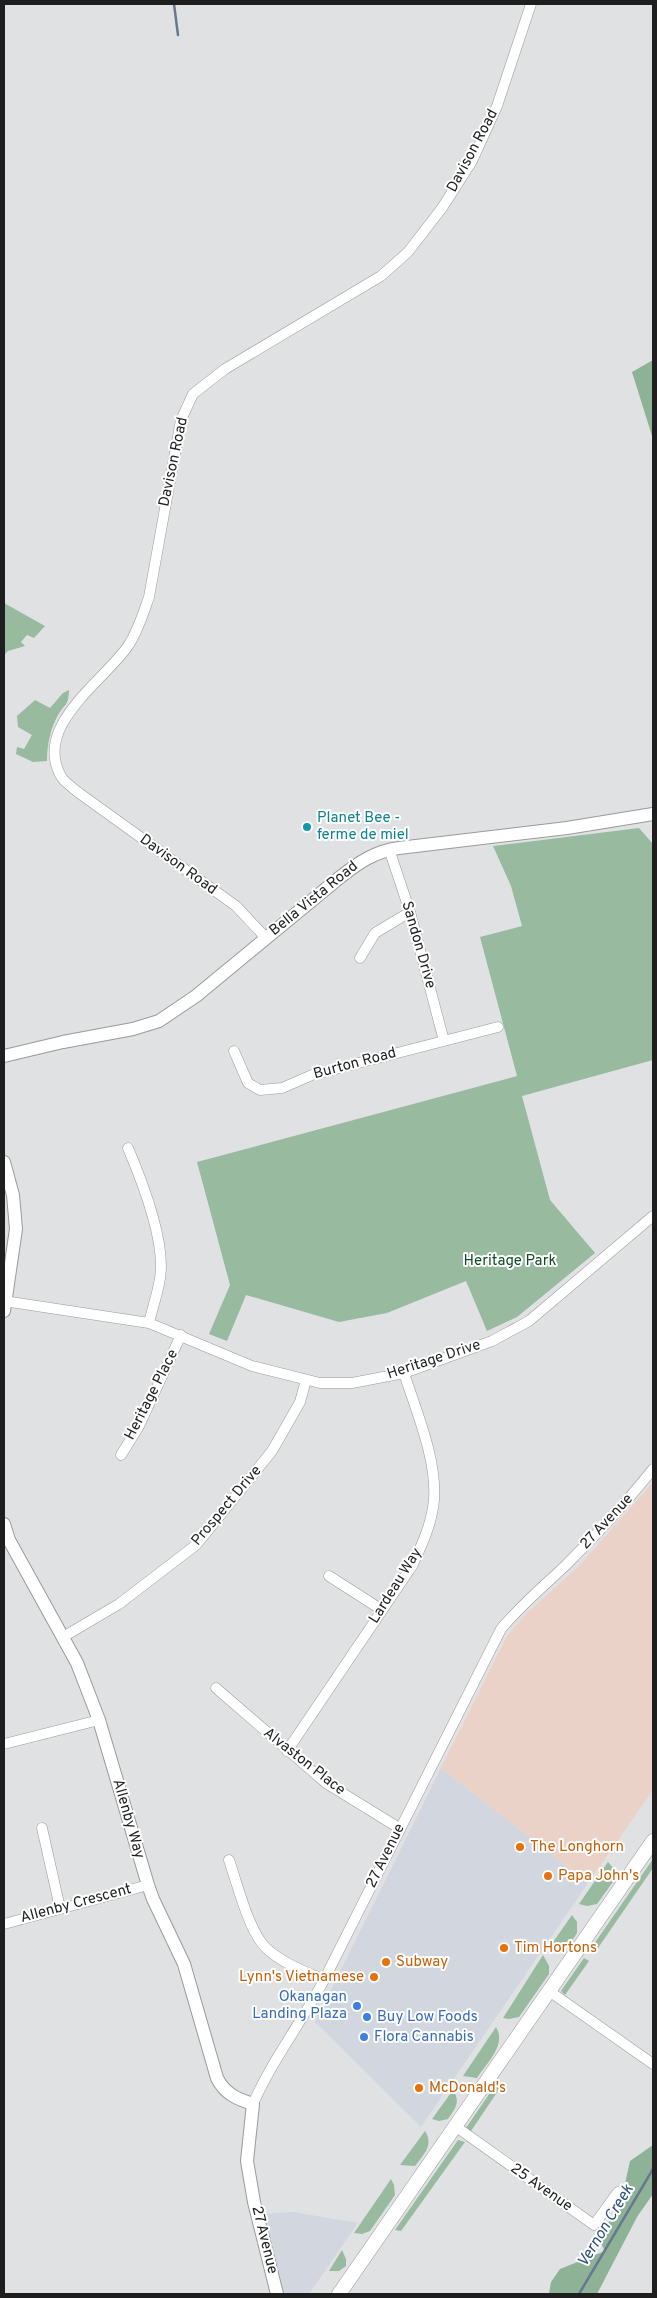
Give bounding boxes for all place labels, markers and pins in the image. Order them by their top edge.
place label: Planet Bee - ferme de miel [317,809,409,845]
marker: Planet Bee - ferme de miel [301,821,313,833]
place label: The Longhorn [530,1838,624,1857]
marker: The Longhorn [514,1841,526,1853]
place label: Papa John's [558,1867,639,1886]
marker: Papa John's [542,1870,554,1882]
place label: Tim Hortons [514,1939,597,1958]
marker: Tim Hortons [498,1942,510,1954]
place label: Subway [396,1953,448,1972]
marker: Subway [380,1956,392,1968]
place label: Lynn's Vietnamese [239,1968,364,1987]
marker: Lynn's Vietnamese [368,1971,380,1983]
place label: Okanagan Landing Plaza [252,1988,347,2024]
marker: Okanagan Landing Plaza [351,2000,363,2012]
place label: Buy Low Foods [377,2008,478,2027]
marker: Buy Low Foods [361,2011,373,2023]
place label: Flora Cannabis [374,2028,474,2047]
marker: Flora Cannabis [358,2031,370,2043]
place label: McDonald's [429,2079,506,2098]
marker: McDonald's [413,2082,425,2094]

